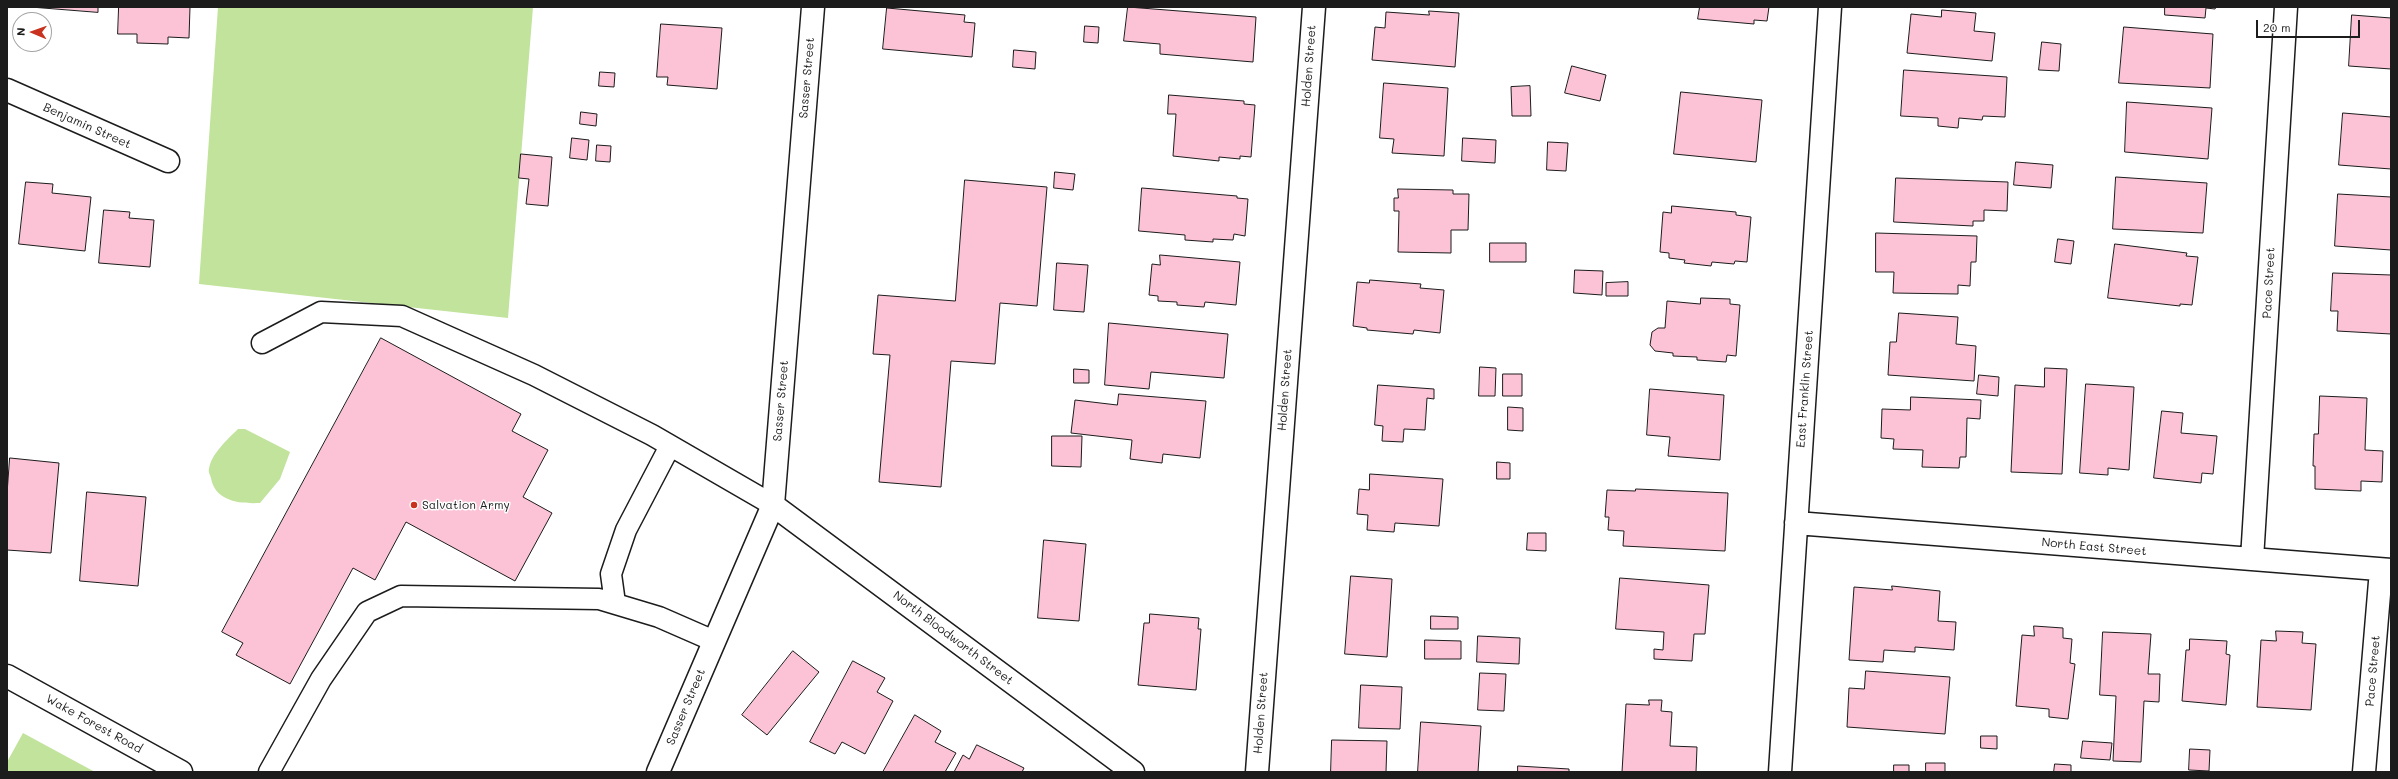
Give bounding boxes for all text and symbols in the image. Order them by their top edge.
north arrow [12,12,52,52]
scale bar [2258,12,2362,38]
text: 20 m [2263,19,2291,35]
street label: Holden Street [1299,24,1319,108]
text: N [13,27,28,36]
street label: Sasser Street [796,37,818,119]
street label: Benjamin Street [41,100,133,152]
street label: Pace Street [2260,247,2278,319]
street label: East Franklin Street [1794,330,1816,448]
street label: Holden Street [1275,348,1295,432]
street label: Sasser Street [770,360,792,442]
place label: Salvation Army [422,498,510,512]
marker: Salvation Army [409,500,419,510]
street label: North East Street [2041,535,2147,559]
street label: North Bloodworth Street [890,588,1016,688]
street label: Pace Street [2363,635,2383,707]
street label: Sasser Street [663,667,709,747]
street label: Holden Street [1251,671,1271,755]
street label: Wake Forest Road [43,692,145,756]

